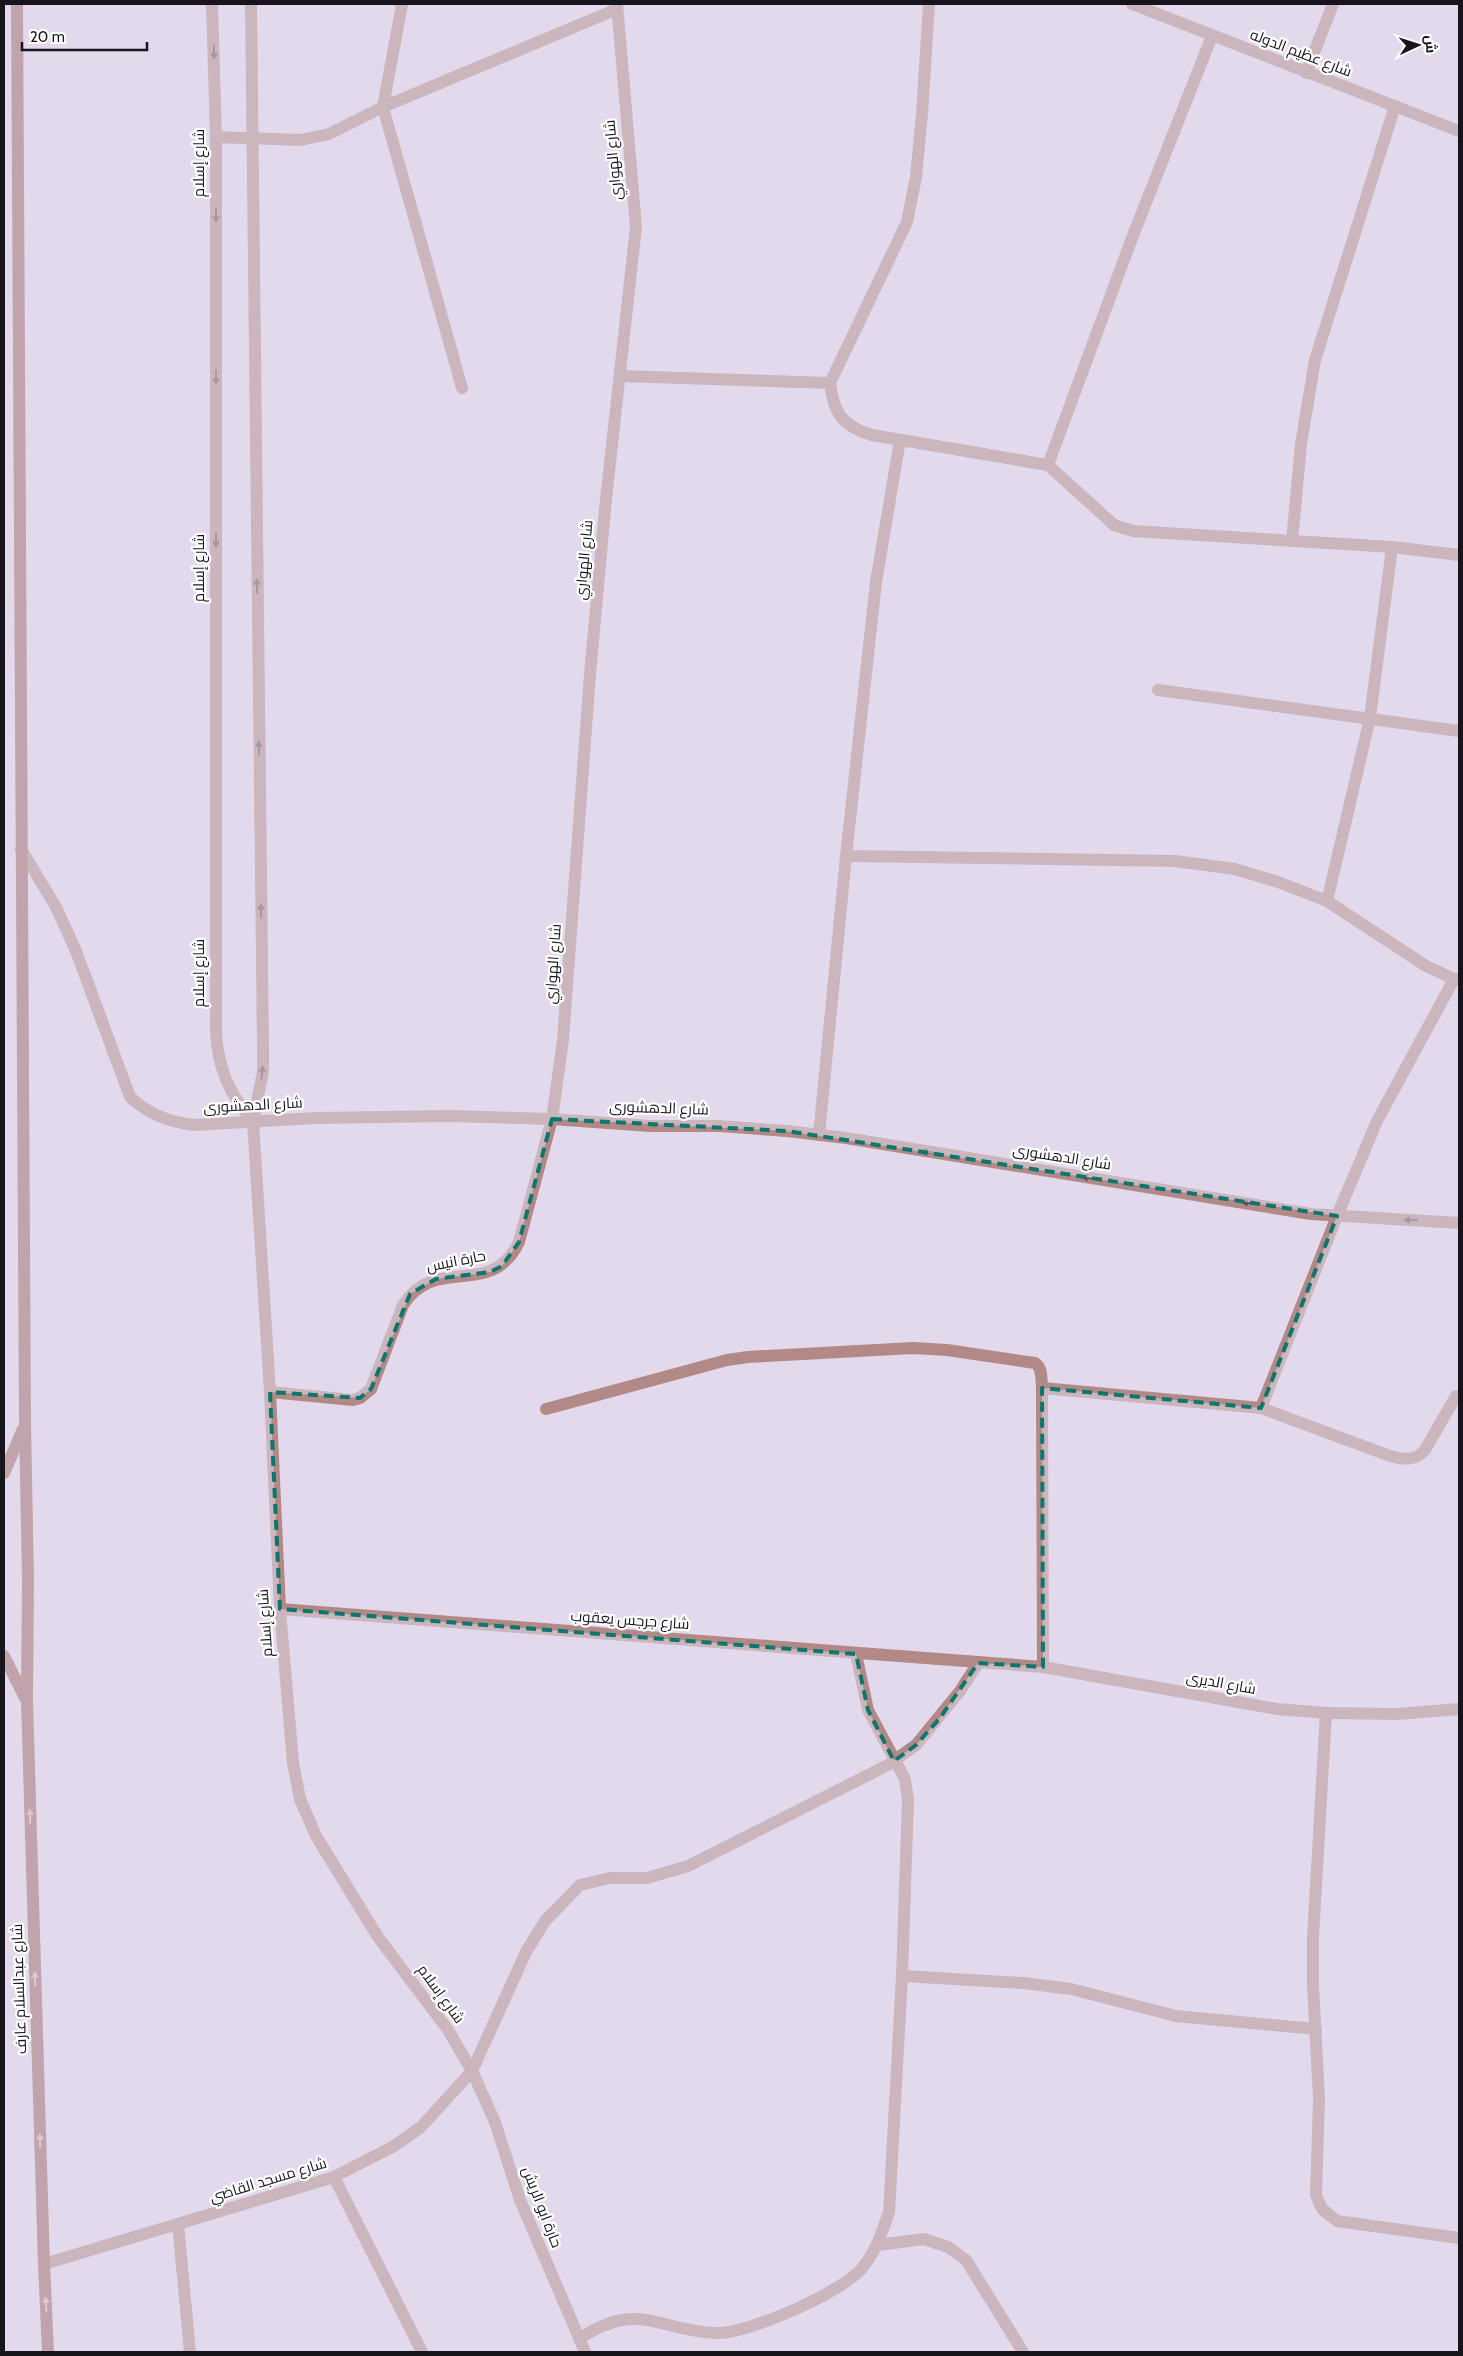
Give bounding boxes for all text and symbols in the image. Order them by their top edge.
scale bar [22,20,148,52]
north arrow [1393,20,1443,70]
street label: شارع عظيم الدوله [1247,25,1354,83]
text: 20 m [30,28,65,46]
text: ش [1421,35,1441,54]
one-way arrow [210,45,218,61]
street label: شارع الهواري [601,119,628,201]
street label: شارع إسلام [190,129,210,197]
one-way arrow [212,207,220,223]
one-way arrow [212,370,220,386]
street label: شارع الهواري [572,519,599,601]
one-way arrow [212,532,220,548]
street label: شارع إسلام [190,534,210,602]
one-way arrow [253,578,261,594]
one-way arrow [255,740,263,756]
one-way arrow [257,903,265,919]
street label: شارع الهواري [541,923,568,1005]
street label: شارع إسلام [190,939,210,1007]
one-way arrow [258,1065,266,1081]
street label: شارع الدهشورى [203,1093,303,1119]
street label: شارع الدهشورى [609,1097,709,1121]
street label: شارع الدهشورى [1011,1140,1113,1176]
one-way arrow [920,1148,936,1156]
one-way arrow [1080,1173,1096,1181]
one-way arrow [1241,1199,1257,1207]
one-way arrow [1402,1216,1418,1224]
street label: حارة انيس [425,1246,487,1277]
street label: شارع إسلام [254,1588,278,1658]
street label: شارع جرجس يعقوب [570,1607,690,1635]
street label: شارع الديرى [1184,1668,1257,1700]
one-way arrow [26,1808,34,1824]
street label: شارع عبدالسلام عارف [8,1923,32,2054]
street label: شارع إسلام [412,1961,468,2028]
one-way arrow [31,1970,39,1986]
one-way arrow [36,2133,44,2149]
street label: شارع مسجد القاضي [207,2154,330,2209]
street label: حارة ابو الريش [517,2164,566,2250]
one-way arrow [41,2295,49,2311]

